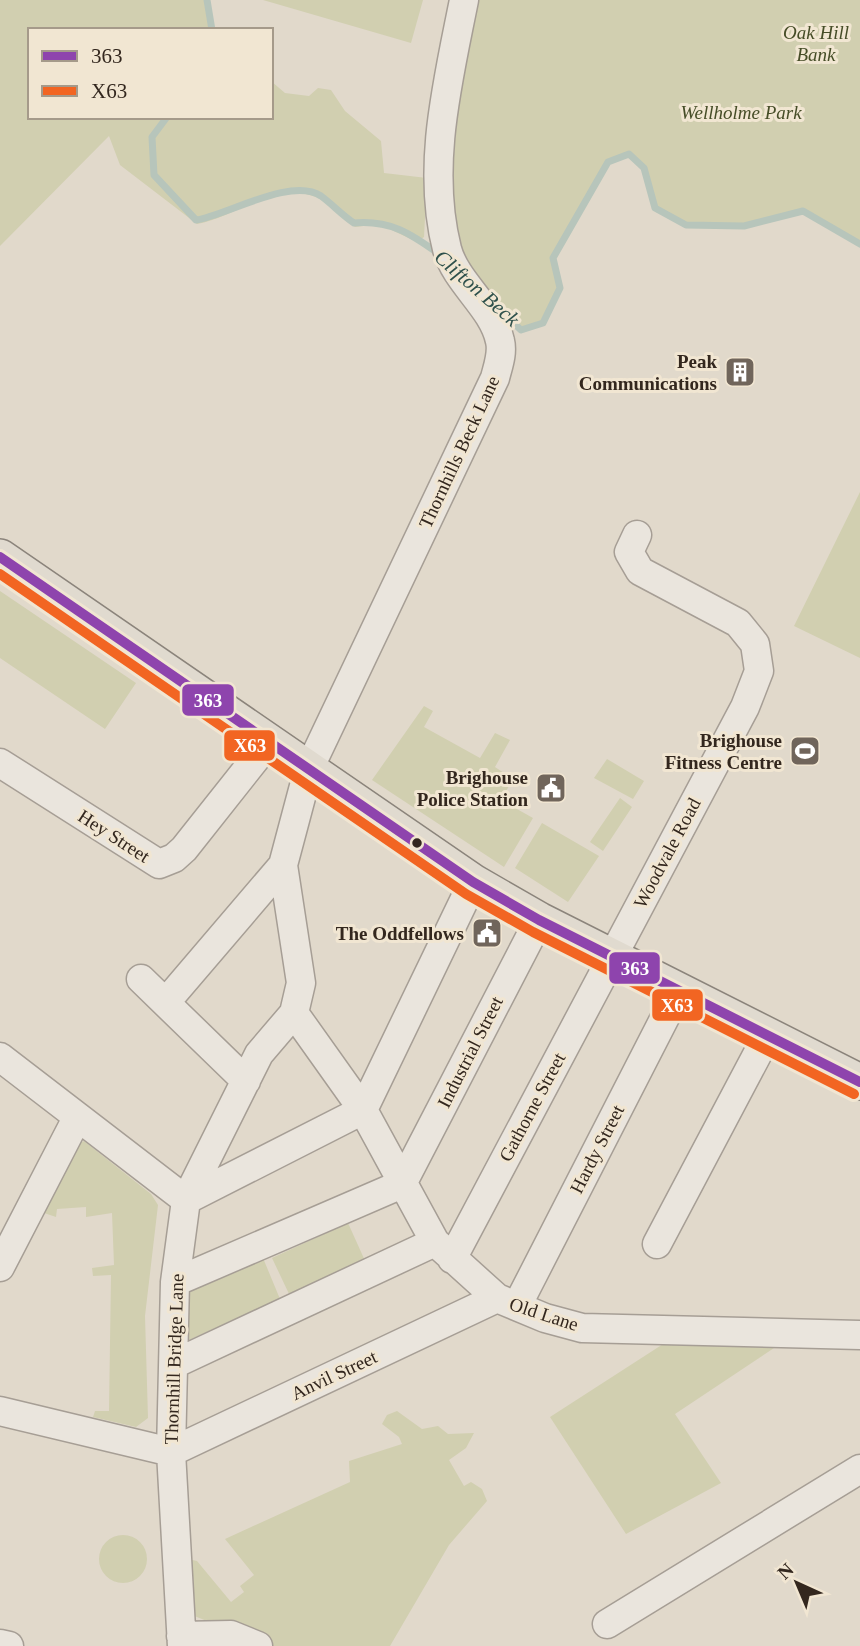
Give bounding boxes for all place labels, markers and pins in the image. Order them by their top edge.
place label: Peak Communications [579,351,717,394]
building icon: Peak Communications [723,355,757,389]
place label: Brighouse Fitness Centre [665,730,782,773]
sports icon: Brighouse Fitness Centre [788,734,822,768]
place label: Brighouse Police Station [417,767,528,810]
public building icon: Brighouse Police Station [534,771,568,805]
unlabelled marker [410,836,424,850]
public building icon: The Oddfellows [470,916,504,950]
place label: The Oddfellows [336,923,464,944]

